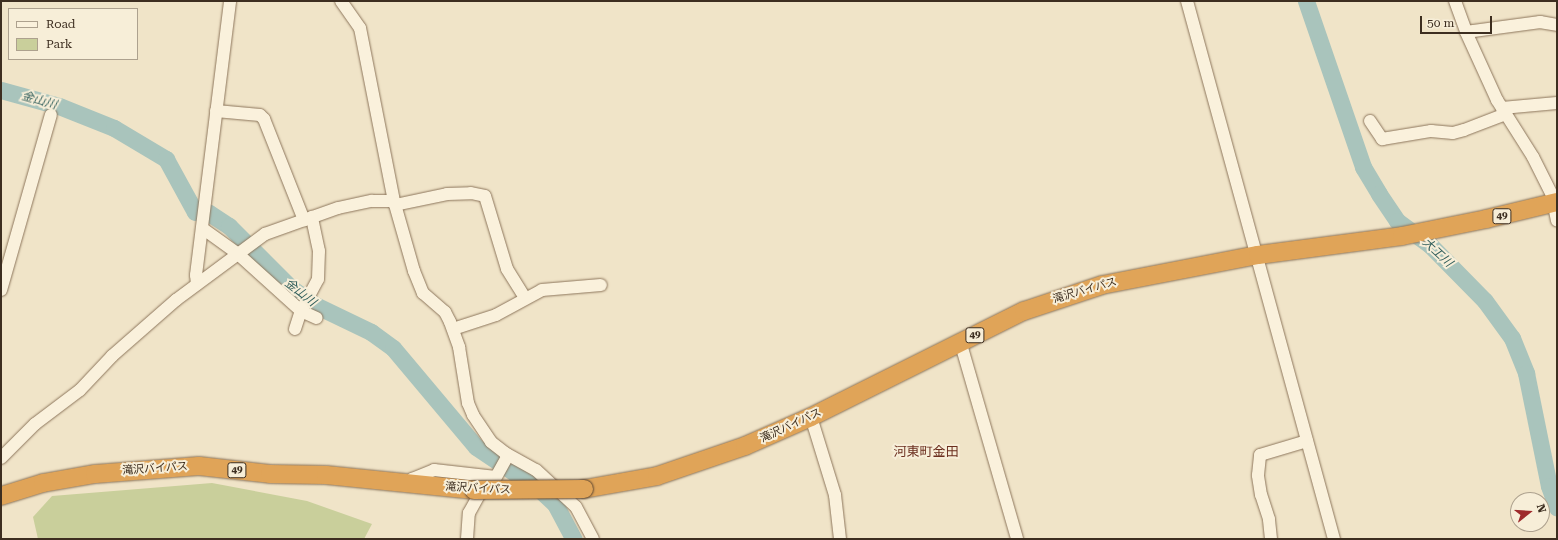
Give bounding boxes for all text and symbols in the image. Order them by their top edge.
legend [8,8,138,60]
scale bar [1422,8,1494,34]
text: 50 m [1427,16,1454,30]
text: Road [46,17,75,31]
text: Park [46,37,72,51]
water label: 金山川 [20,89,58,113]
road number: 49 [1492,208,1512,224]
water label: 大工川 [1419,235,1455,271]
water label: 金山川 [281,276,319,310]
street label: 滝沢バイパス [1051,276,1119,306]
road number: 49 [965,327,985,343]
street label: 滝沢バイパス [758,406,824,446]
district label: 河東町金田 [894,444,958,460]
street label: 滝沢バイパス [122,460,188,478]
road number: 49 [227,462,247,478]
street label: 滝沢バイパス [445,481,511,497]
north arrow [1510,492,1550,532]
text: N [1534,503,1548,515]

